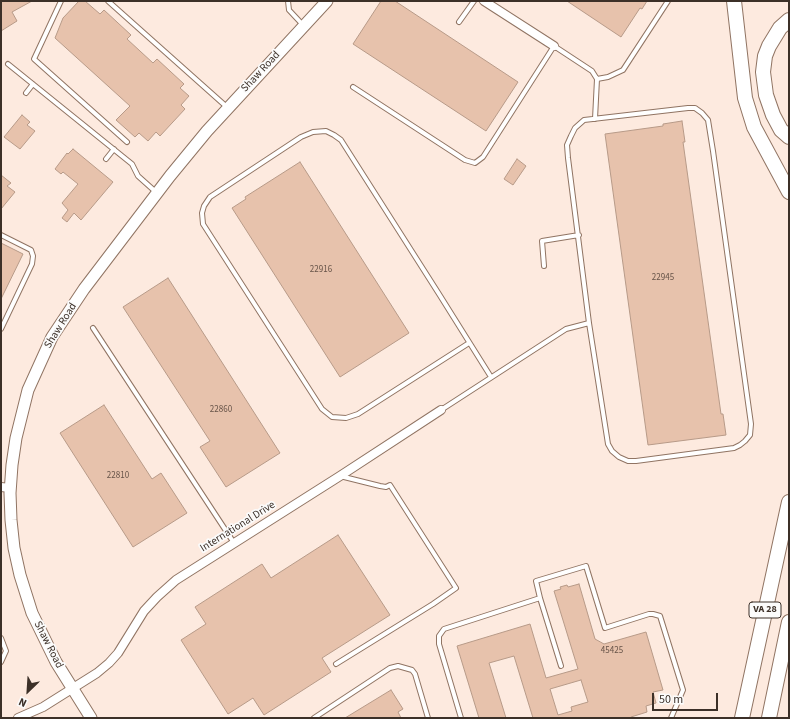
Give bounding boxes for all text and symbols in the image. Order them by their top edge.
street label: Shaw Road [239,49,283,95]
house number: 22916 [310,265,332,275]
house number: 22945 [652,273,674,283]
street label: Shaw Road [42,301,80,351]
house number: 22860 [210,405,232,415]
house number: 22810 [107,471,129,481]
street label: International Drive [198,499,278,555]
road number: VA 28 [749,602,781,618]
street label: Shaw Road [31,619,65,671]
house number: 45425 [601,646,623,656]
north arrow [8,671,48,711]
scale bar [654,685,720,711]
text: 50 m [659,691,683,708]
text: N [16,694,29,711]

